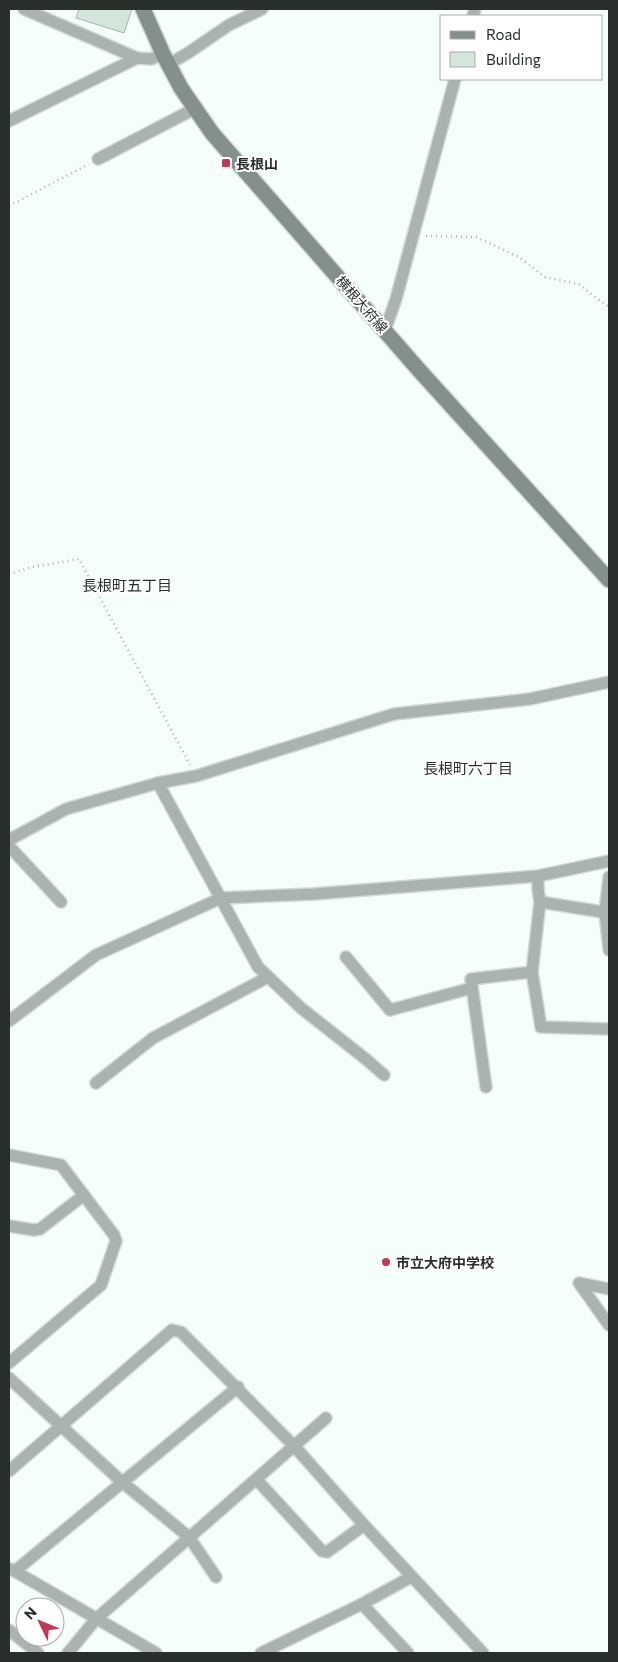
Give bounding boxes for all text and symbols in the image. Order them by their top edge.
legend [440,15,603,80]
text: Road [486,25,521,43]
text: Building [486,50,541,68]
place label: 長根山 [236,155,278,172]
marker: 長根山 [220,157,232,169]
street label: 横根大府線 [333,272,391,336]
district label: 長根町五丁目 [82,576,172,594]
district label: 長根町六丁目 [423,759,513,777]
place label: 市立大府中学校 [396,1254,494,1271]
marker: 市立大府中学校 [380,1256,392,1268]
north arrow [15,1597,65,1647]
text: N [20,1603,40,1622]

